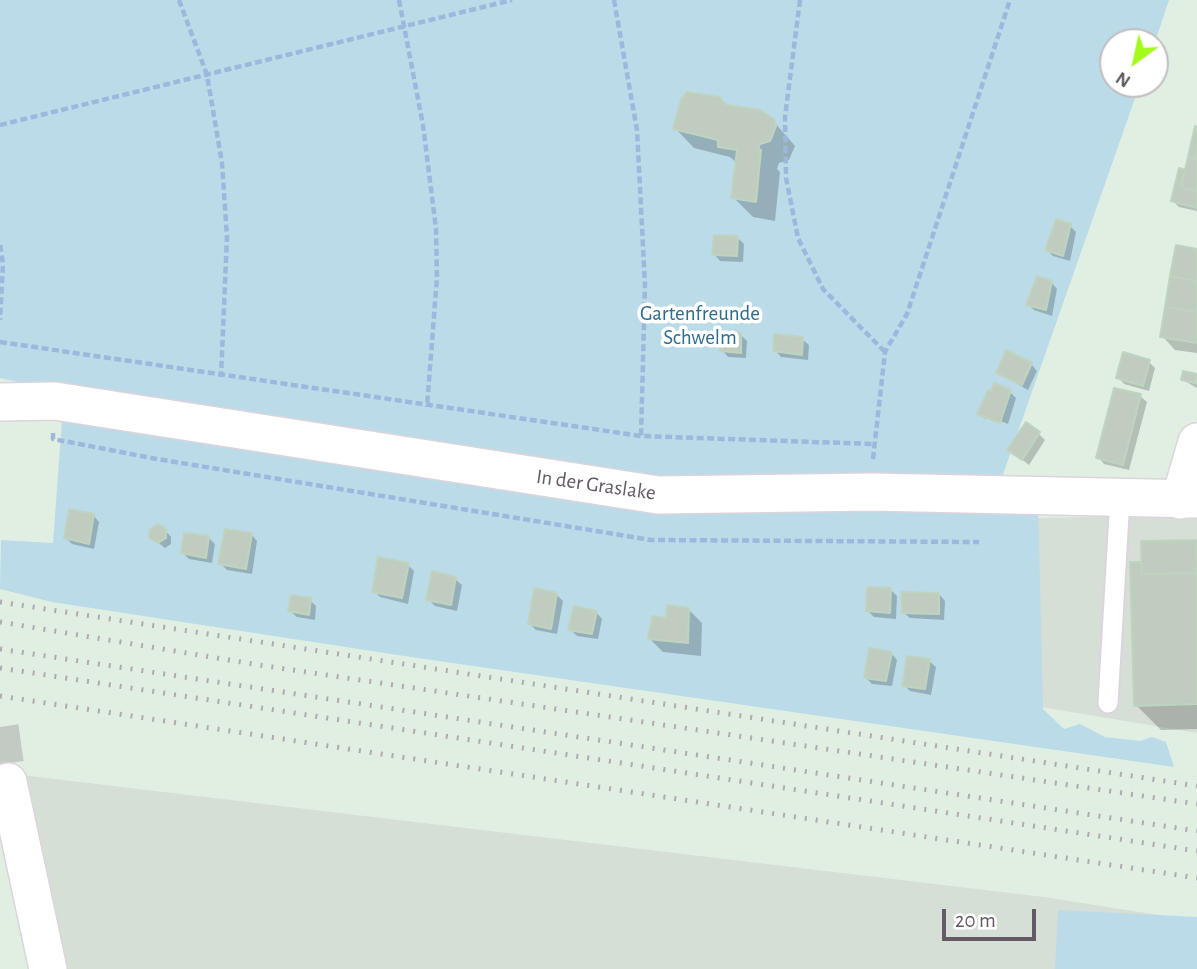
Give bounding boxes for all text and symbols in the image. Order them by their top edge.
north arrow [1099,28,1169,98]
text: N [1113,68,1134,91]
park label: Gartenfreunde Schwelm [640,301,760,351]
street label: In der Graslake [535,464,657,506]
scale bar [945,895,1040,939]
text: 20 m [955,910,996,931]

